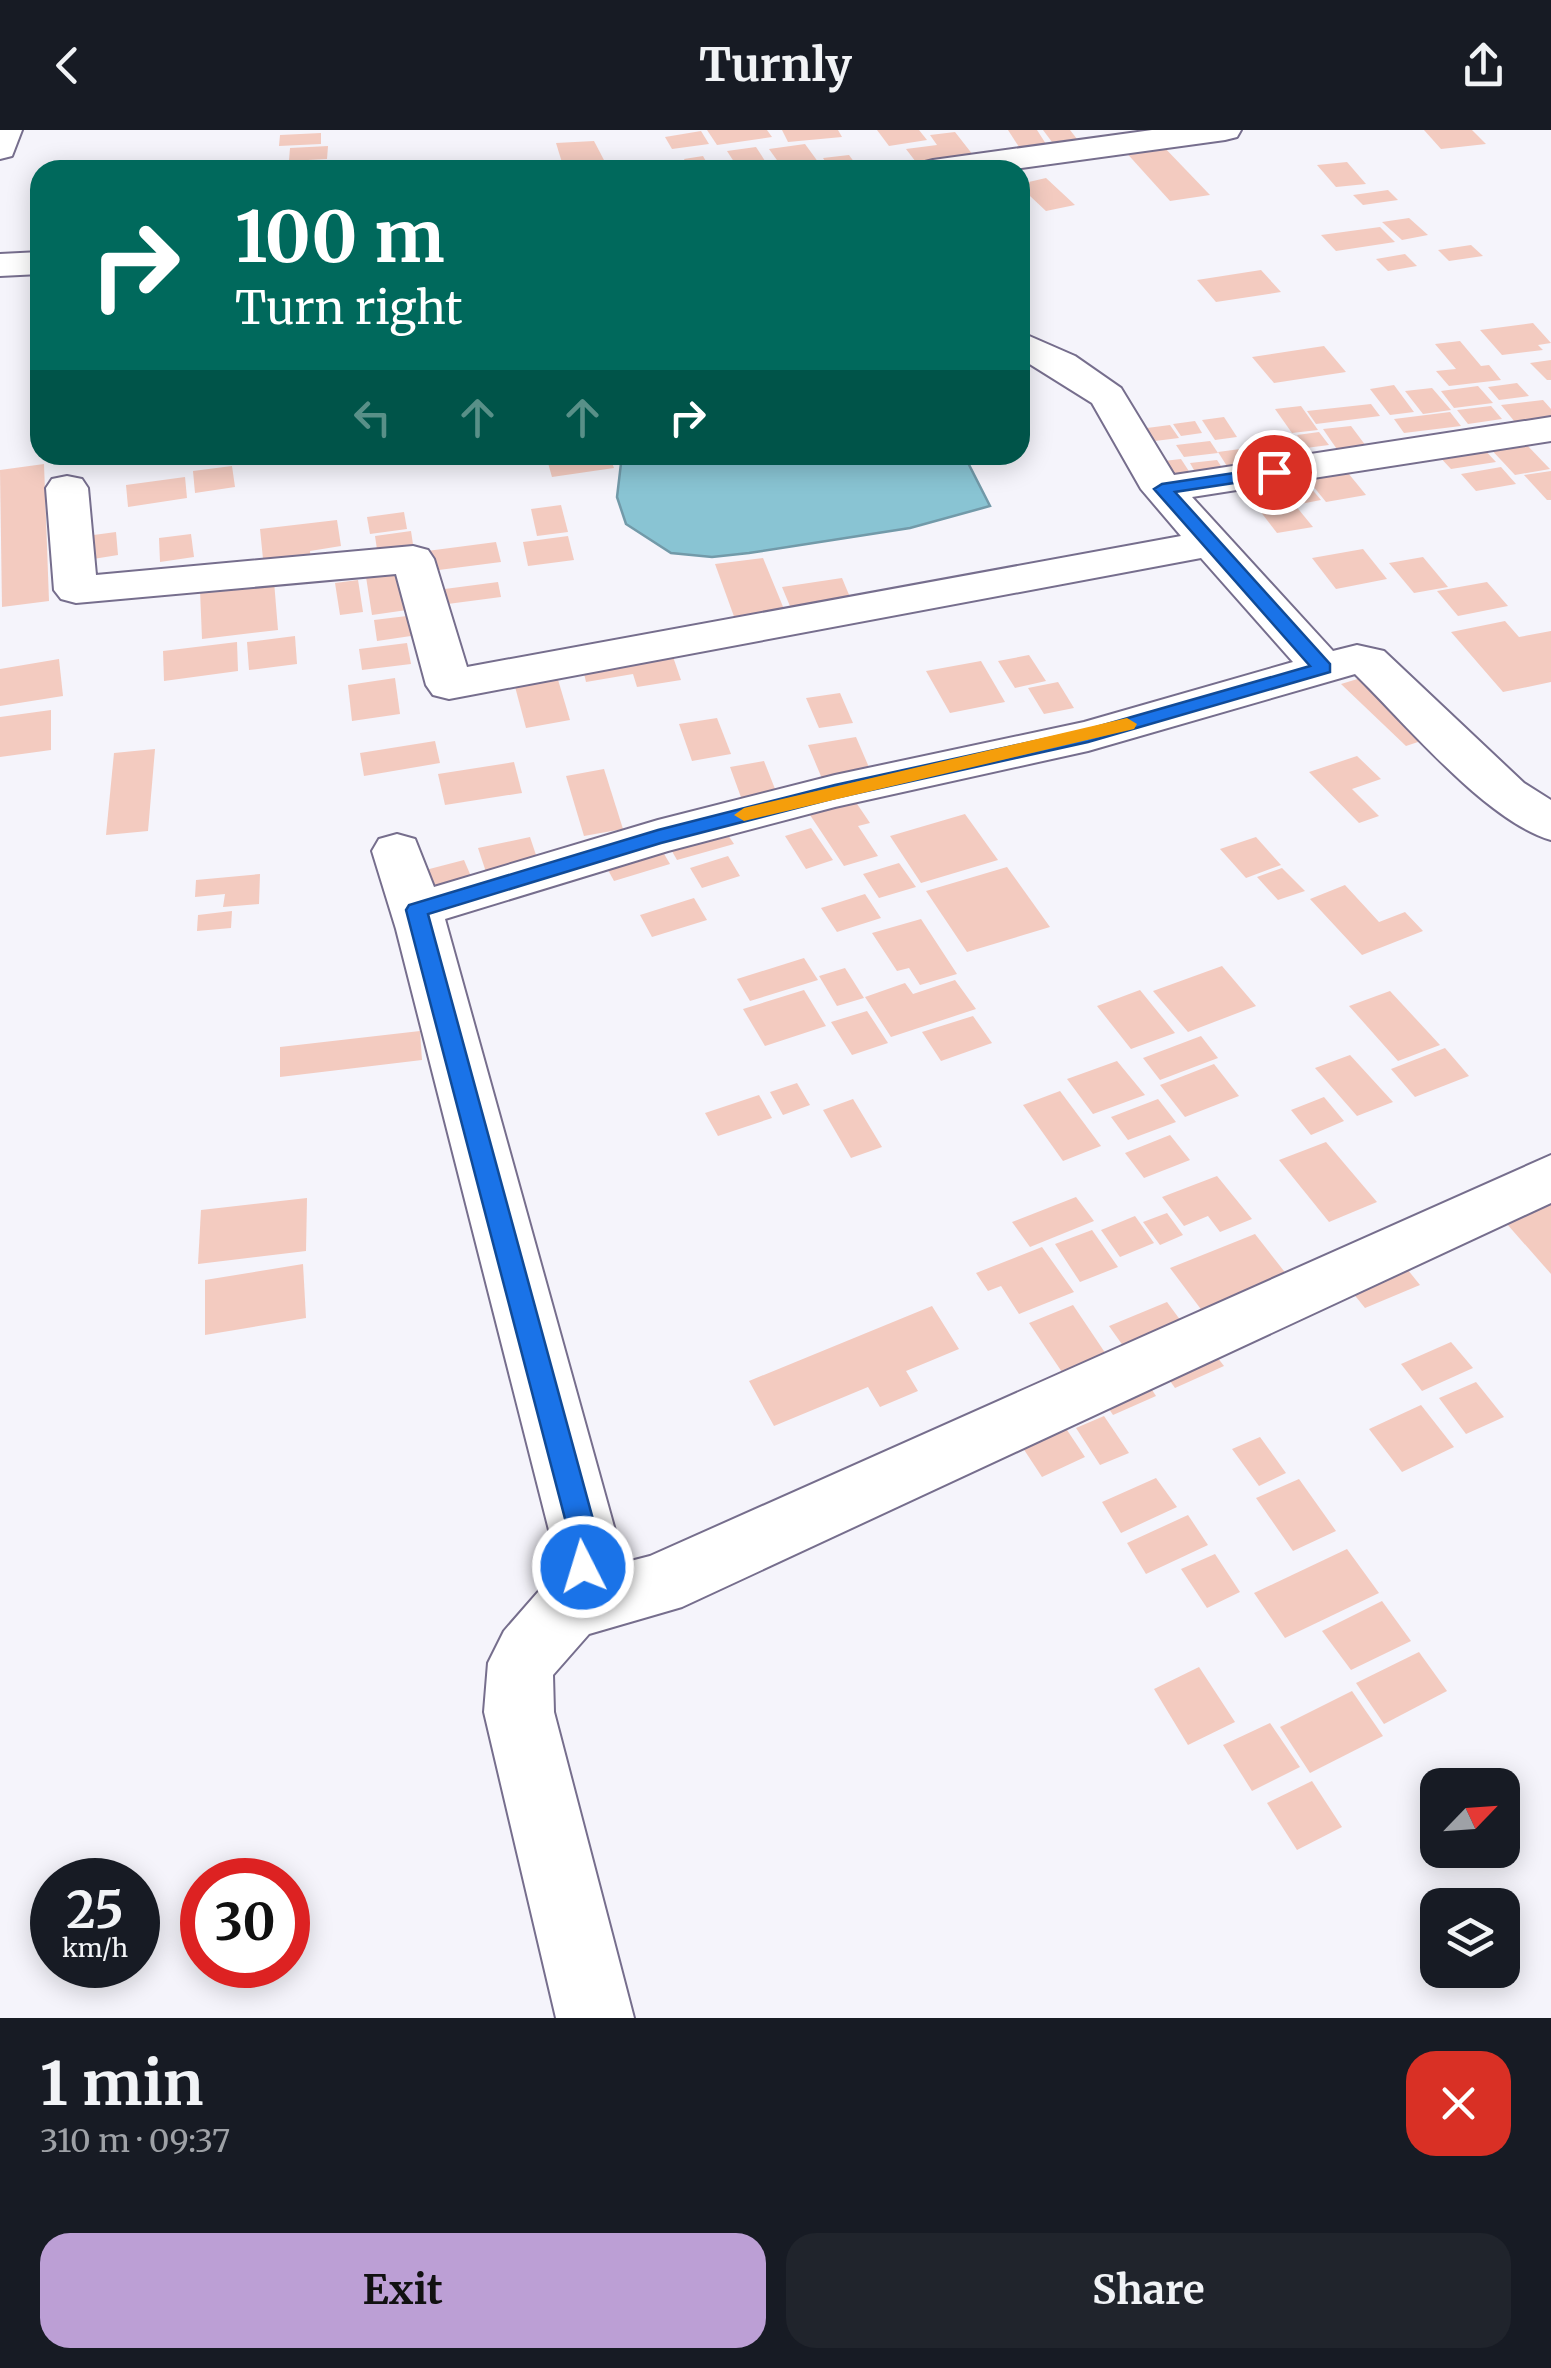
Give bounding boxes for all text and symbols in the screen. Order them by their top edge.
text: Turnly [699,37,852,93]
icon: back [40,38,95,93]
icon: share [1456,38,1511,93]
text: 100 m [235,193,445,281]
icon: right [70,200,200,330]
text: Turn right [235,280,463,336]
icon: left [345,390,400,445]
icon: ahead [450,390,505,445]
icon: ahead [555,390,610,445]
icon: right [660,390,715,445]
pin [1232,430,1317,515]
icon: arrive [1247,445,1302,500]
position arrow [531,1515,635,1619]
north arrow [1420,1768,1520,1868]
map controls [1420,1768,1520,1988]
speed limit sign: 30 [180,1858,310,1988]
text: 25 [66,1879,124,1942]
button: layers [1420,1888,1520,1988]
text: km/h [62,1932,128,1964]
text: 1 min [40,2046,203,2121]
button: close [1406,2051,1511,2156]
text: 310 m · 09:37 [40,2121,230,2161]
button: Exit [40,2233,766,2348]
button: Share [786,2233,1511,2348]

